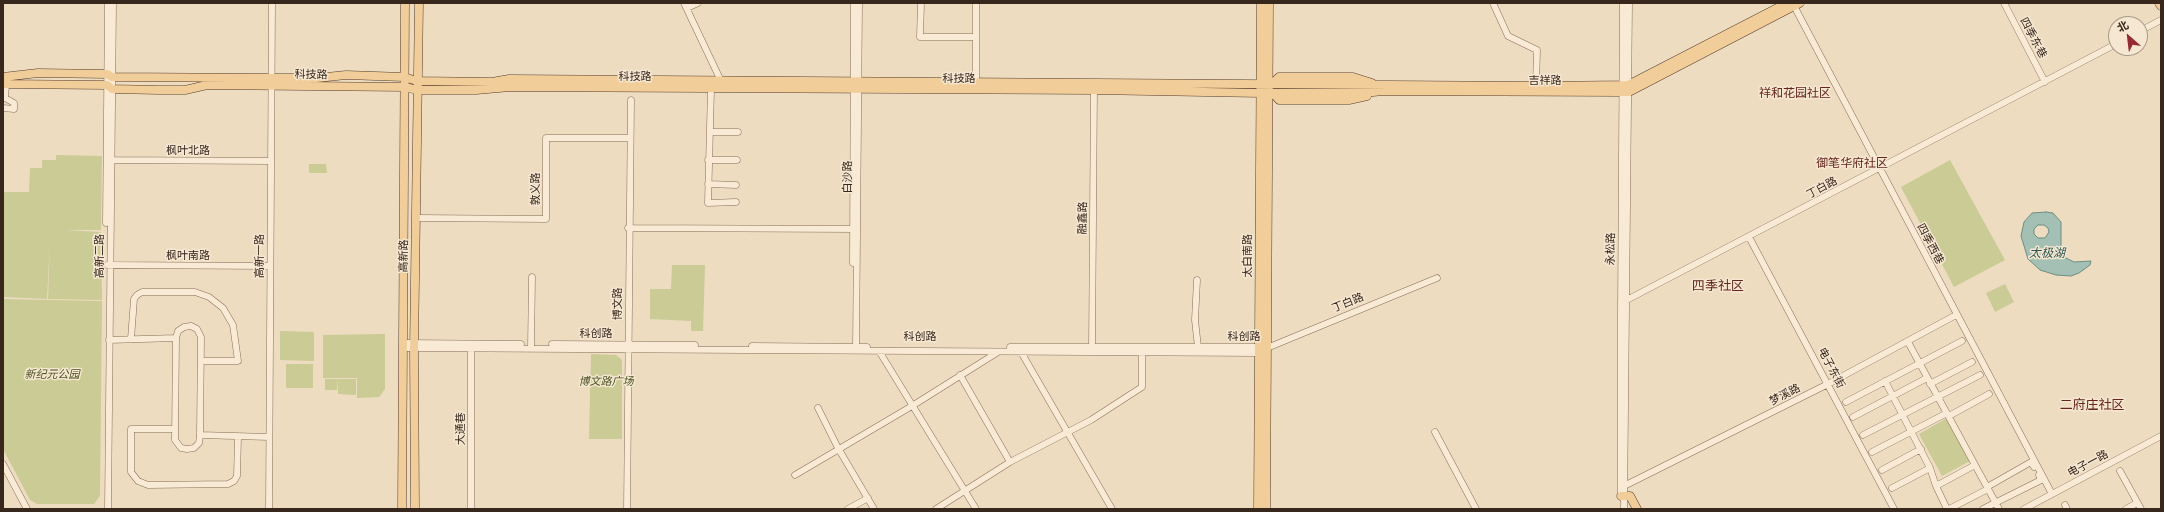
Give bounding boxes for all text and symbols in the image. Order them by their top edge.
street label: 四季东巷 [2017,15,2049,61]
north arrow [2108,16,2148,56]
text: 北 [2115,18,2131,35]
street label: 科技路 [294,68,328,82]
street label: 科技路 [619,70,651,84]
street label: 科技路 [943,72,975,86]
street label: 吉祥路 [1529,74,1561,88]
district label: 祥和花园社区 [1759,87,1831,101]
street label: 枫叶北路 [166,144,210,158]
district label: 御笔华府社区 [1816,157,1888,171]
street label: 白沙路 [841,161,855,193]
street label: 敦义路 [529,173,543,205]
street label: 丁白路 [1804,174,1840,202]
street label: 融鑫路 [1076,201,1090,235]
street label: 四季西巷 [1914,221,1946,267]
street label: 永松路 [1604,232,1618,266]
street label: 高新二路 [93,234,107,278]
street label: 高新一路 [253,234,267,278]
street label: 太白南路 [1241,234,1255,278]
street label: 高新路 [397,239,411,273]
water label: 太极湖 [2029,247,2065,261]
street label: 枫叶南路 [166,249,210,263]
district label: 四季社区 [1692,278,1744,294]
street label: 博文路 [611,288,625,320]
street label: 丁白路 [1330,291,1366,315]
street label: 科创路 [580,327,612,341]
street label: 科创路 [904,330,936,344]
street label: 科创路 [1228,330,1260,344]
street label: 电子东街 [1815,345,1847,391]
park label: 新纪元公园 [25,368,79,382]
park label: 博文路广场 [579,375,633,389]
street label: 梦溪路 [1767,382,1803,408]
district label: 二府庄社区 [2060,397,2124,413]
street label: 大通巷 [454,413,468,445]
street label: 电子一路 [2065,448,2111,480]

